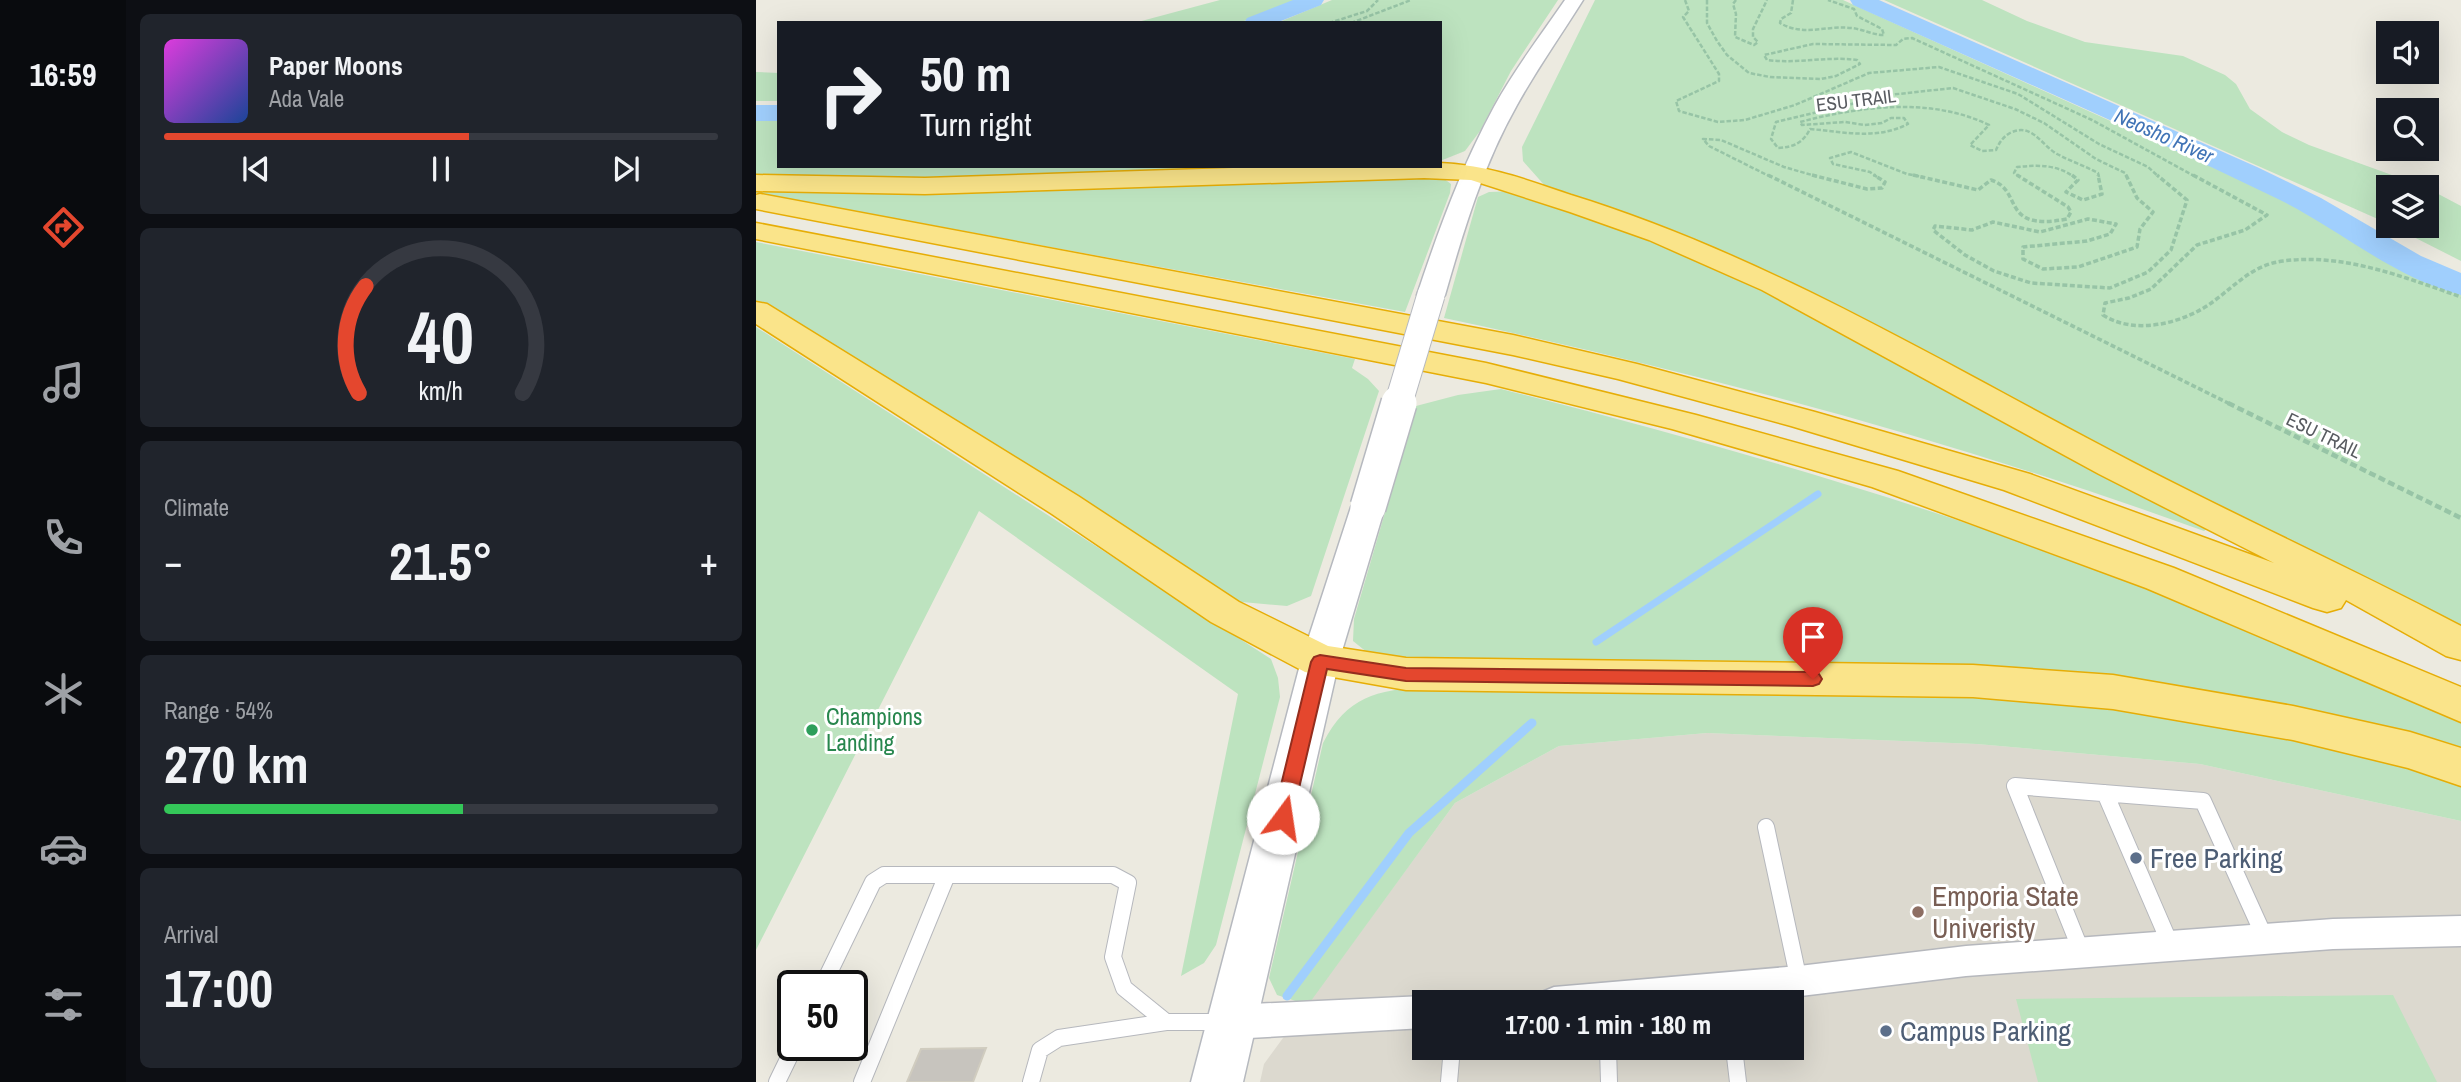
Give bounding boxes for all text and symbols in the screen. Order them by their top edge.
map controls [2376,21,2439,238]
button: sound [2376,21,2439,84]
text: 50 m [920,40,1012,106]
text: Paper Moons [269,48,403,83]
icon: right [805,49,896,140]
text: 16:59 [29,53,97,96]
street label: ESU TRAIL [1815,82,1898,118]
text: Ada Vale [269,83,344,114]
button: search [2376,98,2439,161]
water label: Neosho River [2110,101,2219,171]
text: Turn right [920,103,1032,146]
icon: previous [237,150,275,188]
icon: pause [422,150,460,188]
icon: next [607,150,645,188]
button: layers [2376,175,2439,238]
icon: directions [39,203,88,252]
text: 40 [408,289,474,387]
icon: music [39,358,88,407]
text: km/h [419,374,463,408]
street label: ESU TRAIL [2282,406,2366,464]
text: Climate [164,492,229,523]
icon: phone [39,513,88,562]
text: 21.5° [389,526,493,596]
text: − [164,536,182,587]
text: + [700,536,718,587]
pin [1783,607,1843,679]
icon: arrive [1794,618,1832,656]
icon: climate [39,669,88,718]
text: Range · 54% [164,695,273,726]
place label: Champions Landing [826,701,922,758]
marker: Champions Landing [804,722,820,738]
text: 270 km [164,729,309,799]
position arrow [1246,781,1320,855]
icon: car [39,824,88,873]
place label: Free Parking [2150,839,2283,877]
marker: Free Parking [2128,850,2144,866]
place label: Emporia State Univeristy [1932,877,2079,947]
marker: Emporia State Univeristy [1910,904,1926,920]
text: Arrival [164,919,219,950]
text: 17:00 [164,953,273,1023]
speed limit sign: 50 [777,970,868,1061]
icon: filters [39,980,88,1029]
text: 17:00 · 1 min · 180 m [1505,1007,1711,1042]
place label: Campus Parking [1900,1012,2071,1050]
marker: Campus Parking [1878,1023,1894,1039]

